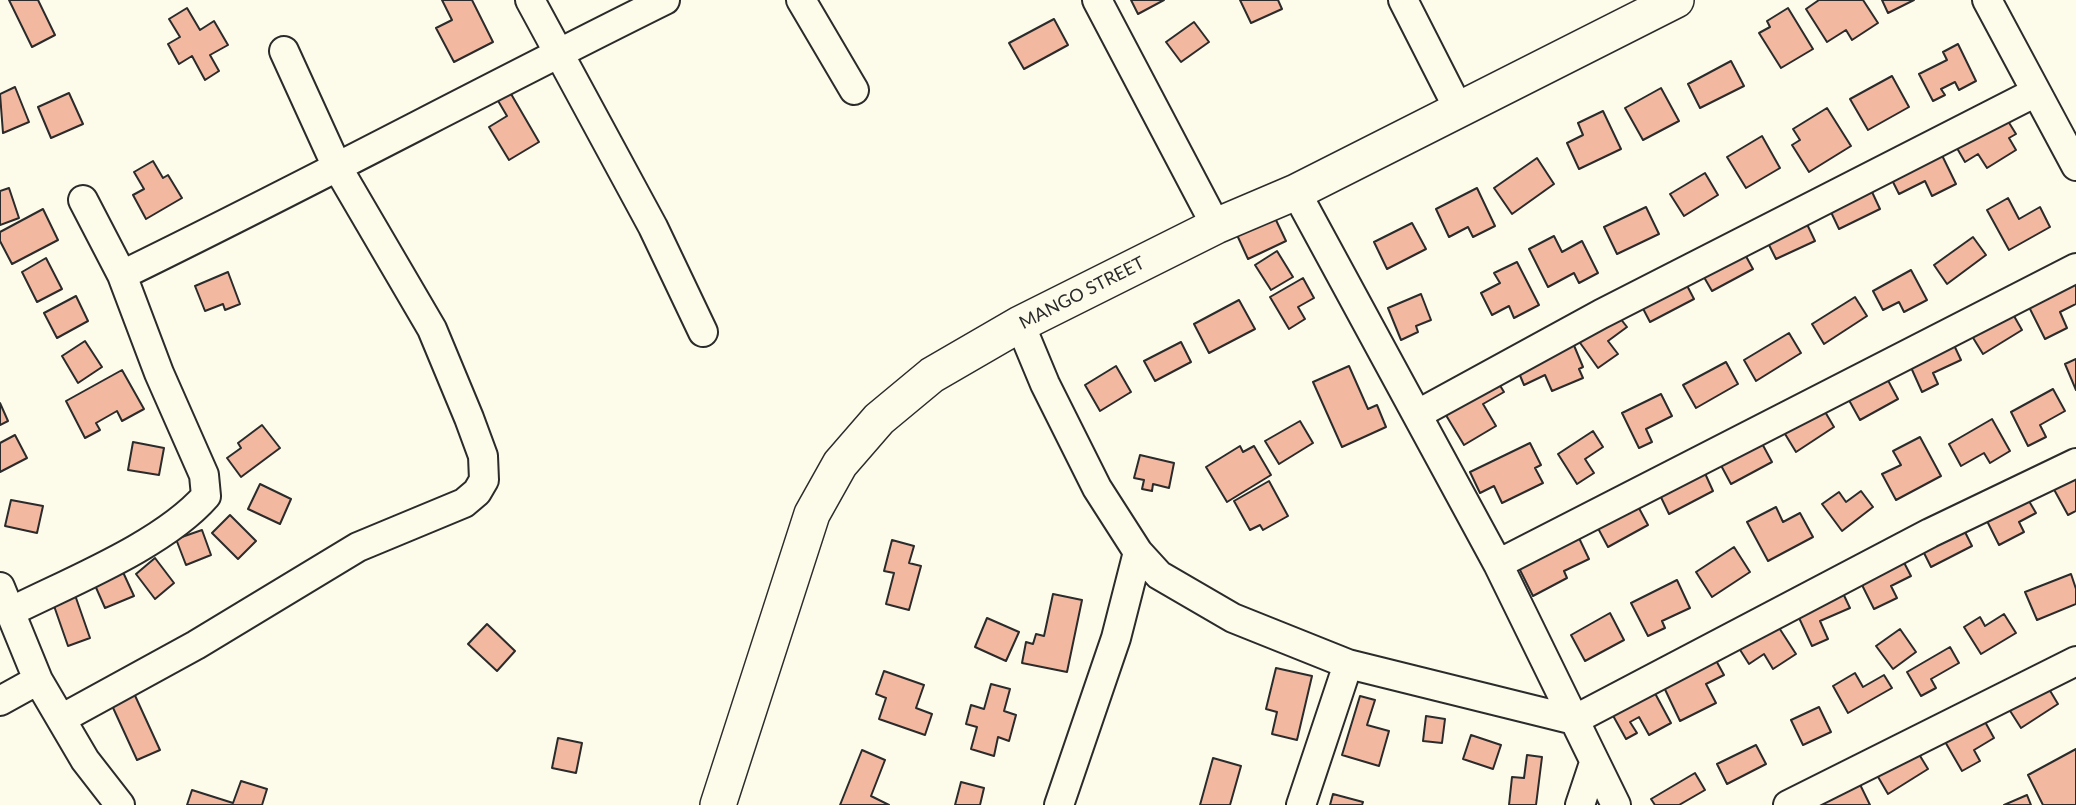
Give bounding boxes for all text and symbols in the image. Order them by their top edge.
street label: MANGO STREET [1016,252,1148,334]

